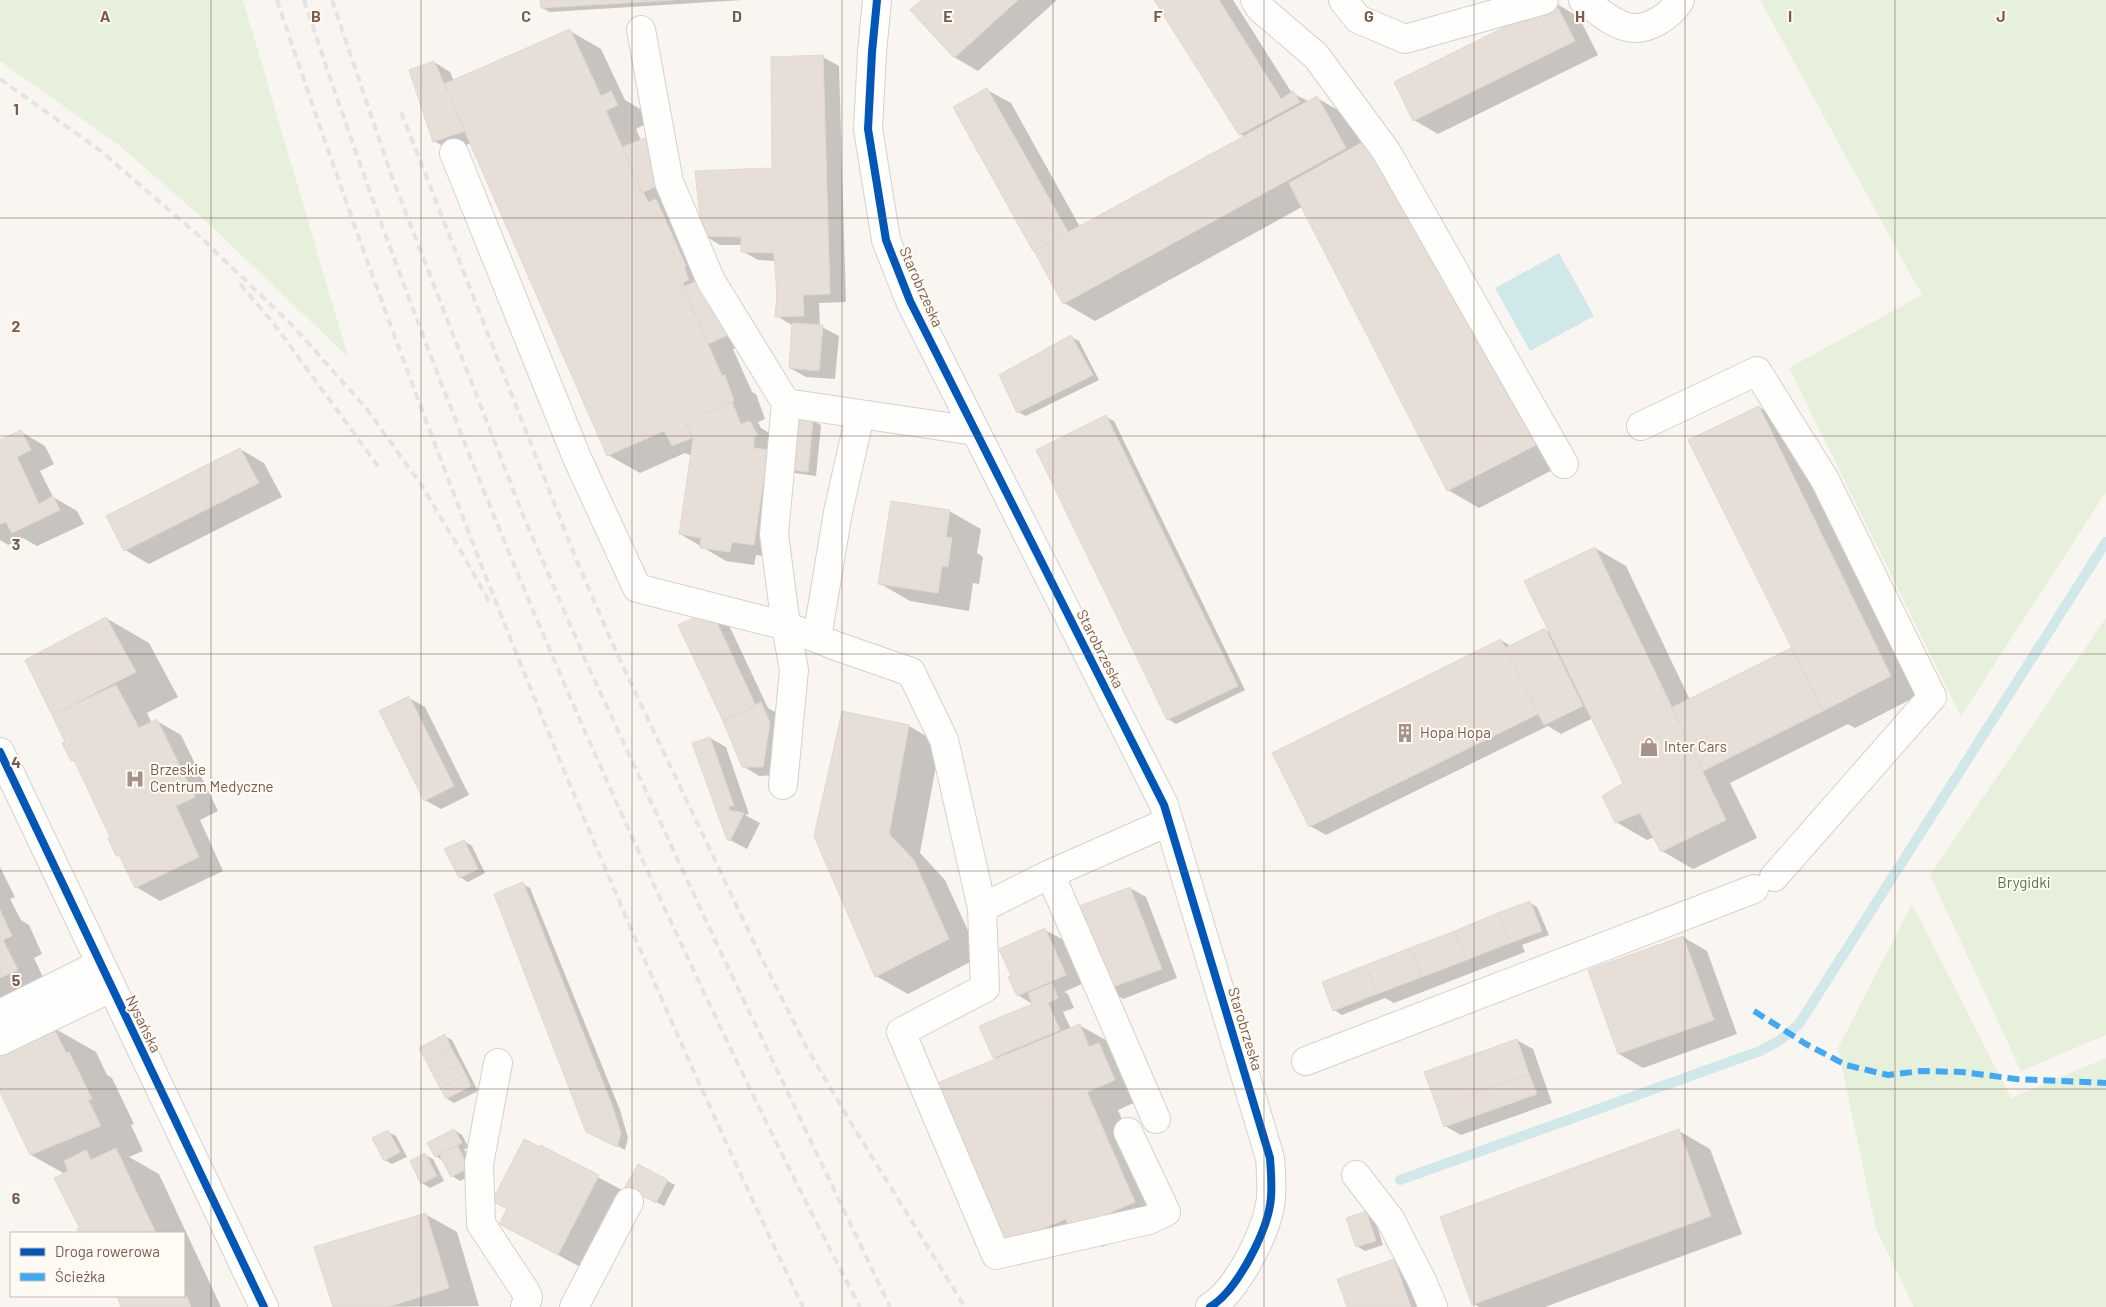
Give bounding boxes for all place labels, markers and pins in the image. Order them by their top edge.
building icon: Hopa Hopa [1394,722,1416,744]
place label: Hopa Hopa [1420,723,1491,741]
shop icon: Inter Cars [1638,736,1660,758]
place label: Inter Cars [1664,737,1727,755]
place label: Brzeskie Centrum Medyczne [150,760,274,795]
hospital icon: Brzeskie Centrum Medyczne [124,768,146,790]

